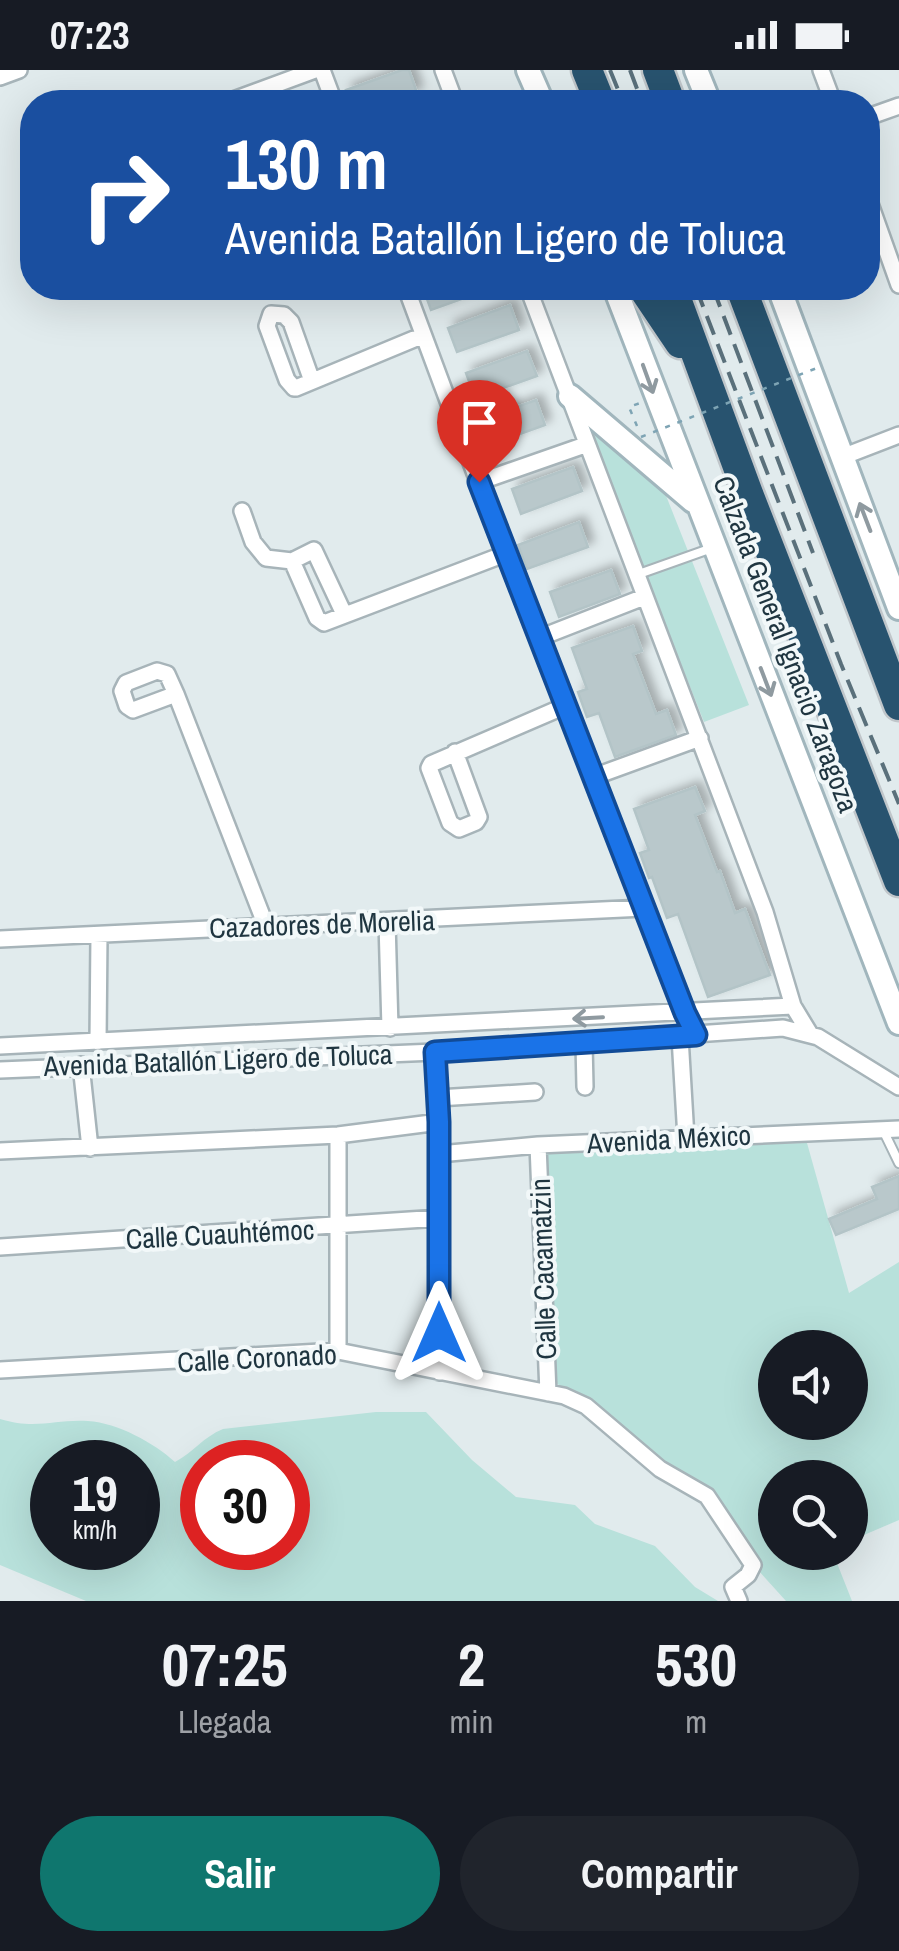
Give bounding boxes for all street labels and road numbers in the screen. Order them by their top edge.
street label: Calzada General Ignacio Zaragoza [704,470,868,818]
street label: Cazadores de Morelia [208,901,436,947]
street label: Avenida Batallón Ligero de Toluca [42,1035,393,1085]
street label: Avenida México [585,1116,752,1162]
street label: Calle Cacamatzin [521,1178,565,1360]
street label: Calle Cuauhtémoc [125,1210,315,1258]
street label: Calle Coronado [176,1335,338,1381]

